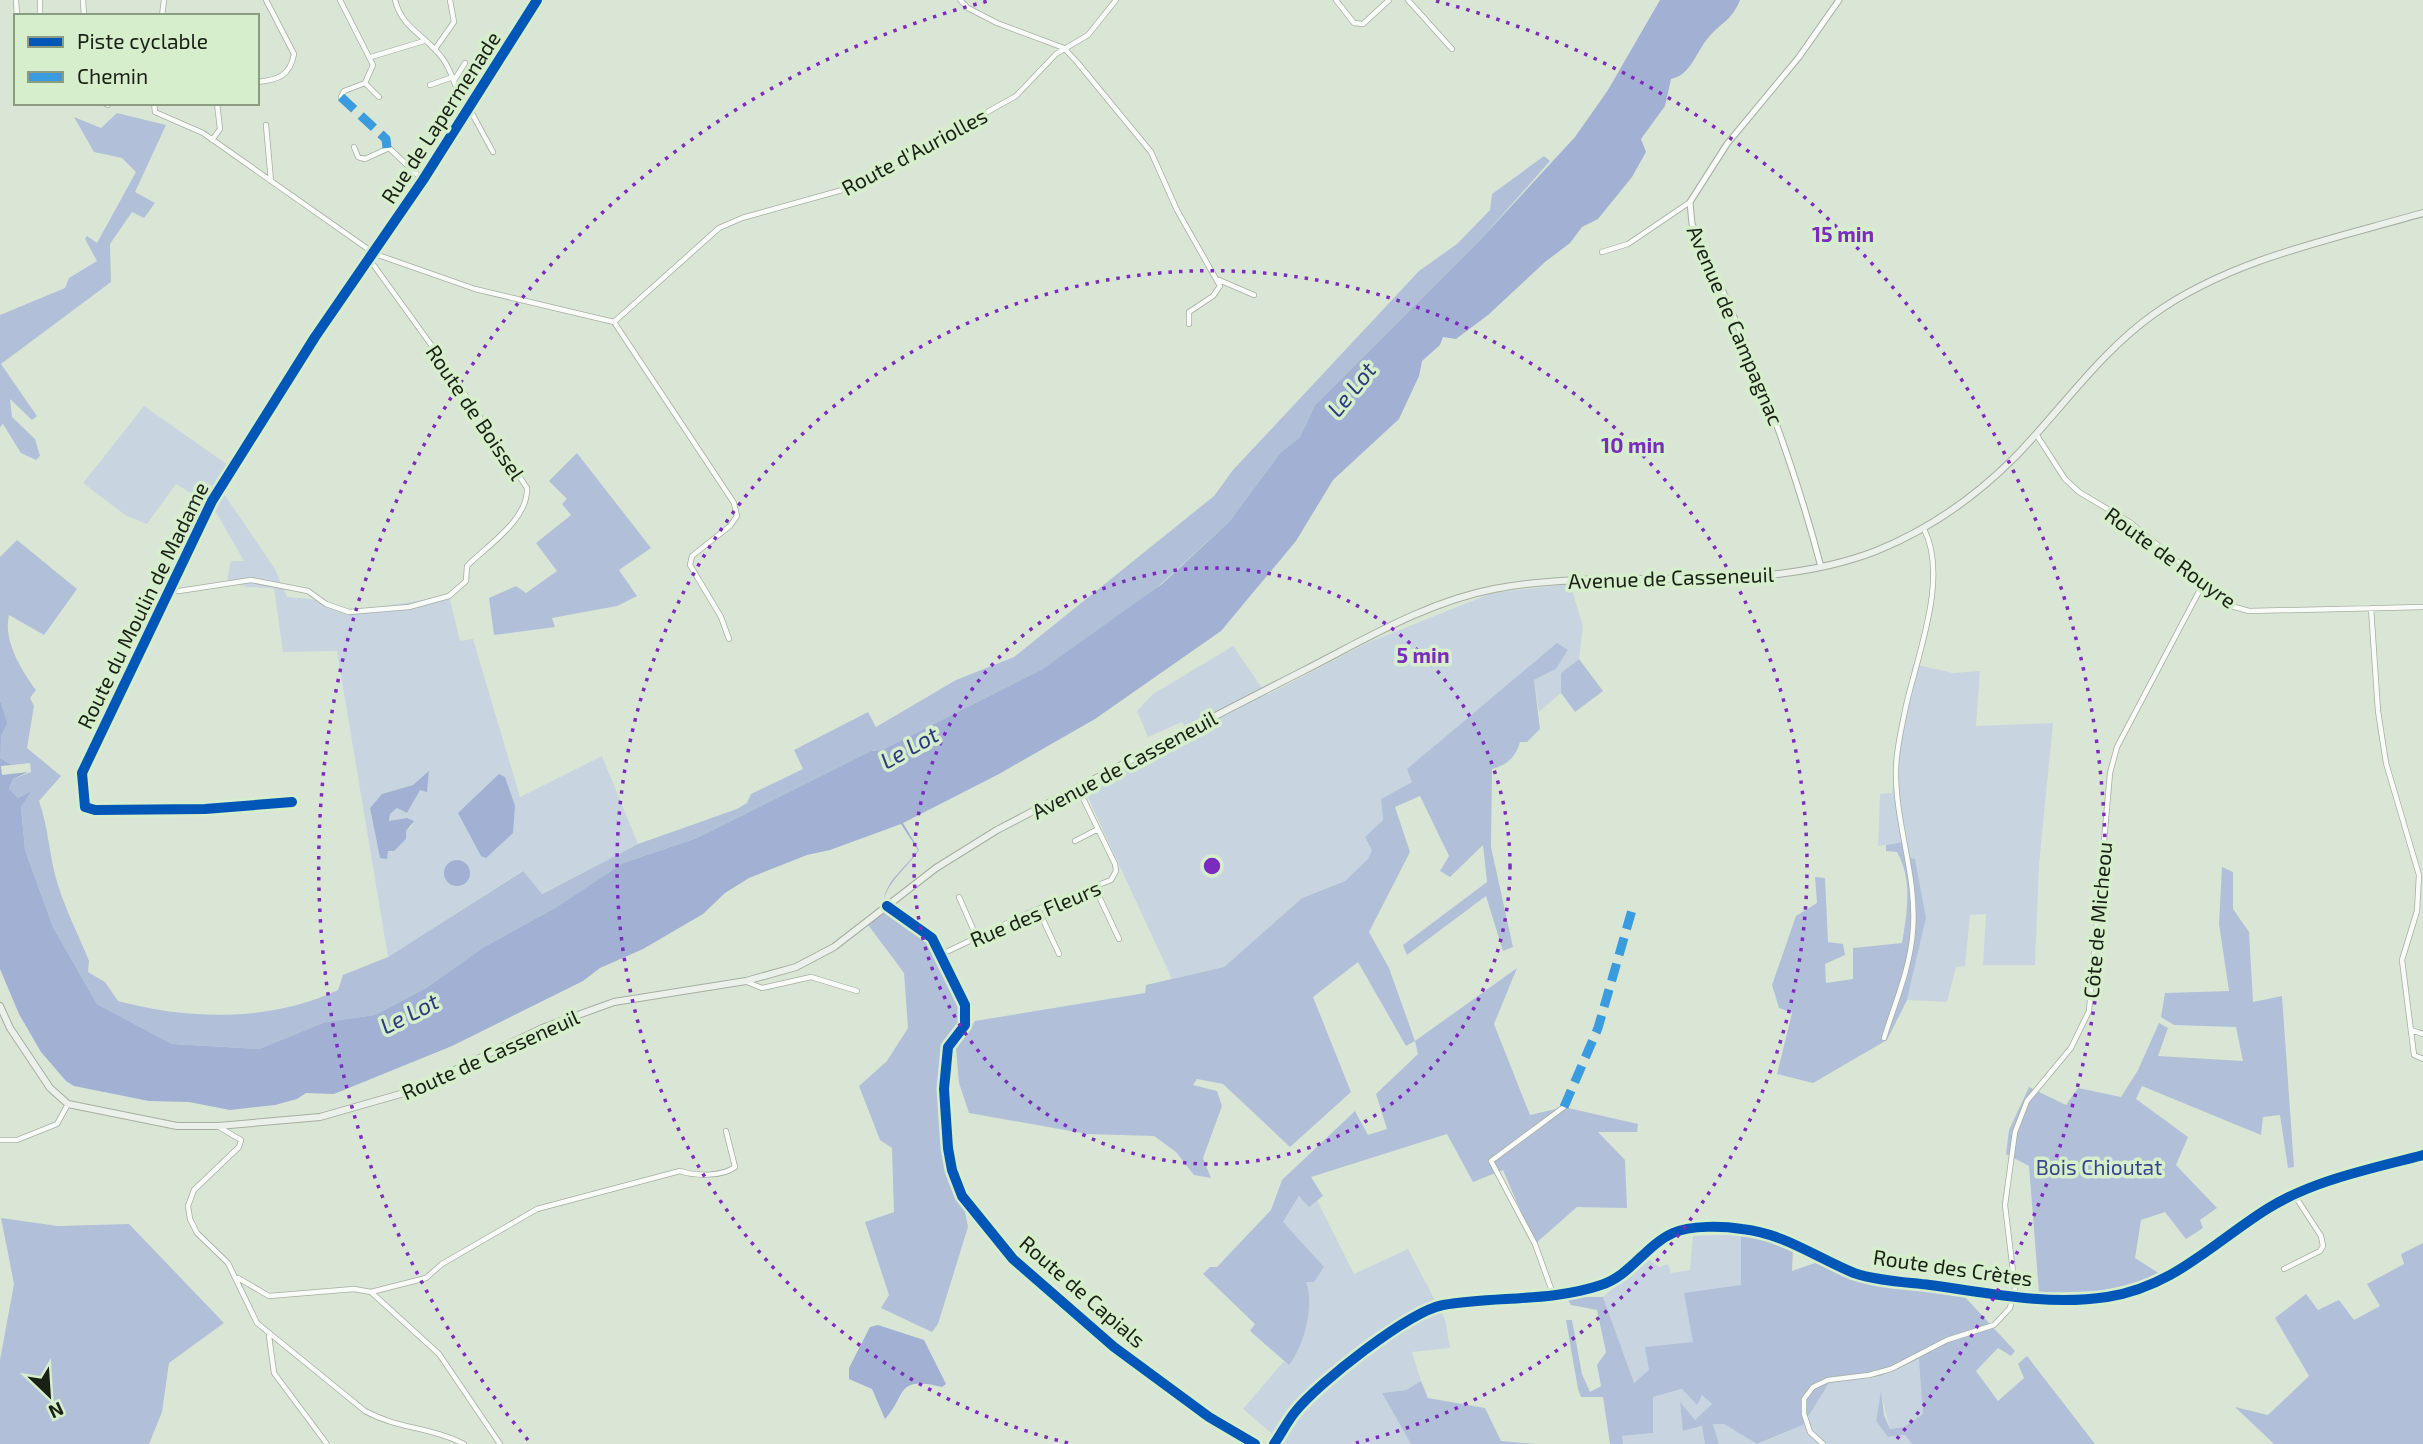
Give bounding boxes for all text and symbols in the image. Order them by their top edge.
legend [14,14,259,105]
street label: Rue de Lapermenade [375,26,505,208]
text: Piste cyclable [77,28,208,53]
text: Chemin [77,63,148,88]
street label: Route d'Auriolles [837,102,991,200]
street label: Avenue de Campagnac [1683,221,1789,429]
text: 15 min [1812,221,1874,246]
street label: Route de Boissel [422,340,531,485]
water label: Le Lot [1321,356,1382,422]
text: 10 min [1601,432,1665,457]
street label: Route du Moulin de Madame [71,478,213,732]
street label: Route de Rouyre [2101,501,2241,613]
street label: Avenue de Casseneuil [1568,561,1775,593]
text: 5 min [1396,642,1450,667]
street label: Avenue de Casseneuil [1027,704,1222,823]
water label: Le Lot [875,720,943,774]
street label: Côte de Micheou [2078,841,2116,999]
centre of rings [1200,854,1224,878]
street label: Rue des Fleurs [966,874,1104,952]
water label: Le Lot [375,986,443,1040]
street label: Route de Casseneuil [397,1003,583,1104]
park label: Bois Chioutat [2036,1154,2162,1179]
street label: Route de Capials [1015,1230,1151,1352]
street label: Route des Crètes [1872,1243,2034,1291]
north arrow [14,1360,84,1430]
text: N [45,1398,67,1424]

